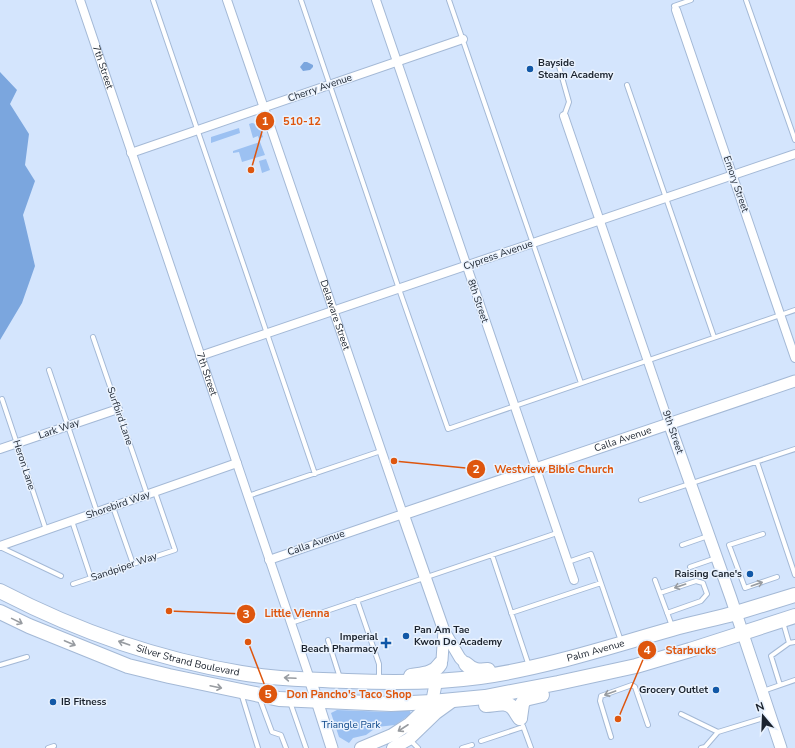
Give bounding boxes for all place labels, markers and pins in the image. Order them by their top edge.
place label: Bayside Steam Academy [538,56,614,82]
marker: Bayside Steam Academy [525,64,535,74]
callout: 510-12 [255,109,329,132]
callout: Westview Bible Church [466,458,621,481]
place label: Raising Cane's [675,567,742,581]
marker: Raising Cane's [745,569,755,579]
callout: Little Vienna [236,602,337,625]
place label: Pan Am Tae Kwon Do Academy [414,623,503,649]
place label: Imperial Beach Pharmacy [301,630,379,656]
marker: Pan Am Tae Kwon Do Academy [401,631,411,641]
marker: Imperial Beach Pharmacy [381,638,391,648]
callout: Starbucks [637,639,724,662]
callout: Don Pancho's Taco Shop [258,683,419,706]
place label: Grocery Outlet [639,683,708,697]
marker: Grocery Outlet [711,685,721,695]
place label: IB Fitness [61,695,107,709]
marker: IB Fitness [48,697,58,707]

